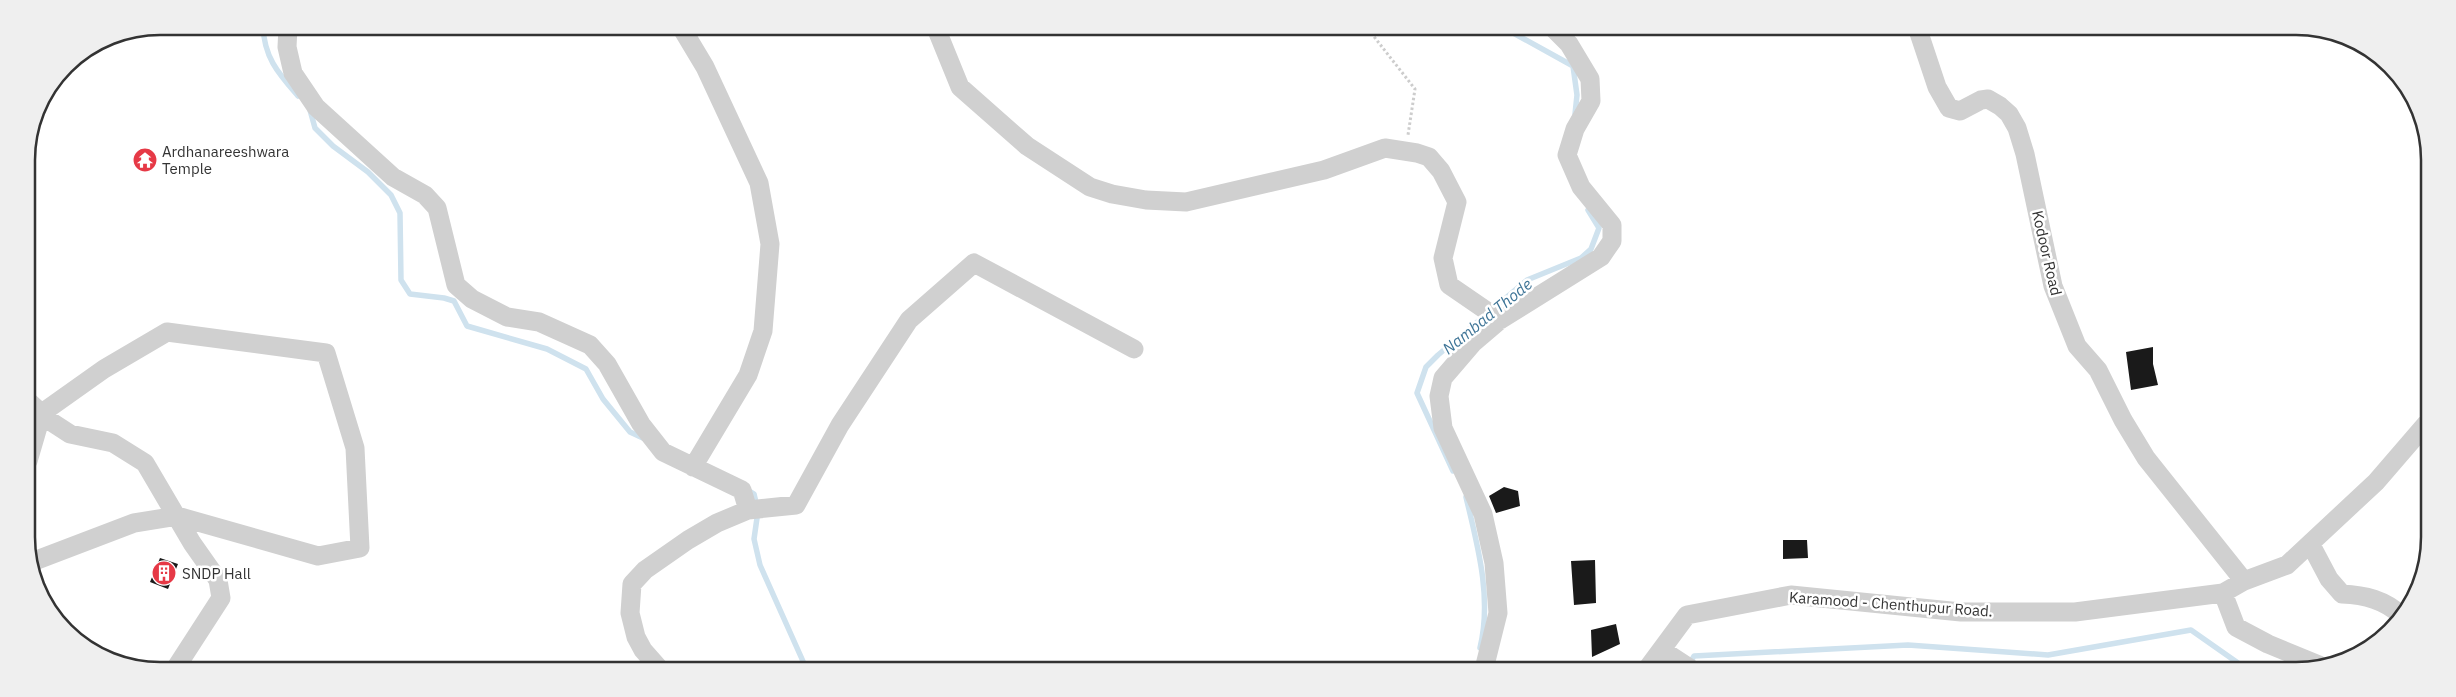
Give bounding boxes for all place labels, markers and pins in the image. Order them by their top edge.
place label: Ardhanareeshwara Temple [162,142,289,178]
temple icon: Ardhanareeshwara Temple [132,147,158,173]
building icon: SNDP Hall [151,560,177,586]
place label: SNDP Hall [182,564,251,583]

